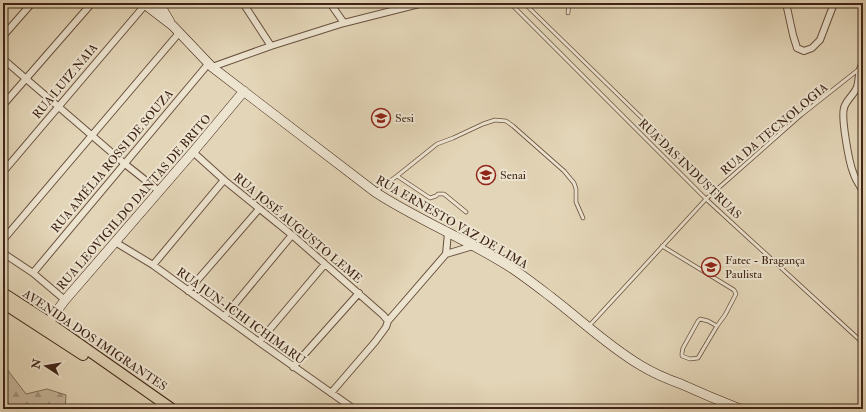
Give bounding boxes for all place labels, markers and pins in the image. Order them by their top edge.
school or university icon: Sesi [370,107,392,129]
place label: Sesi [395,111,414,126]
school or university icon: Senai [475,164,497,186]
place label: Senai [500,168,526,183]
place label: Fatec - Bragança Paulista [725,253,806,282]
school or university icon: Fatec - Bragança Paulista [700,256,722,278]

